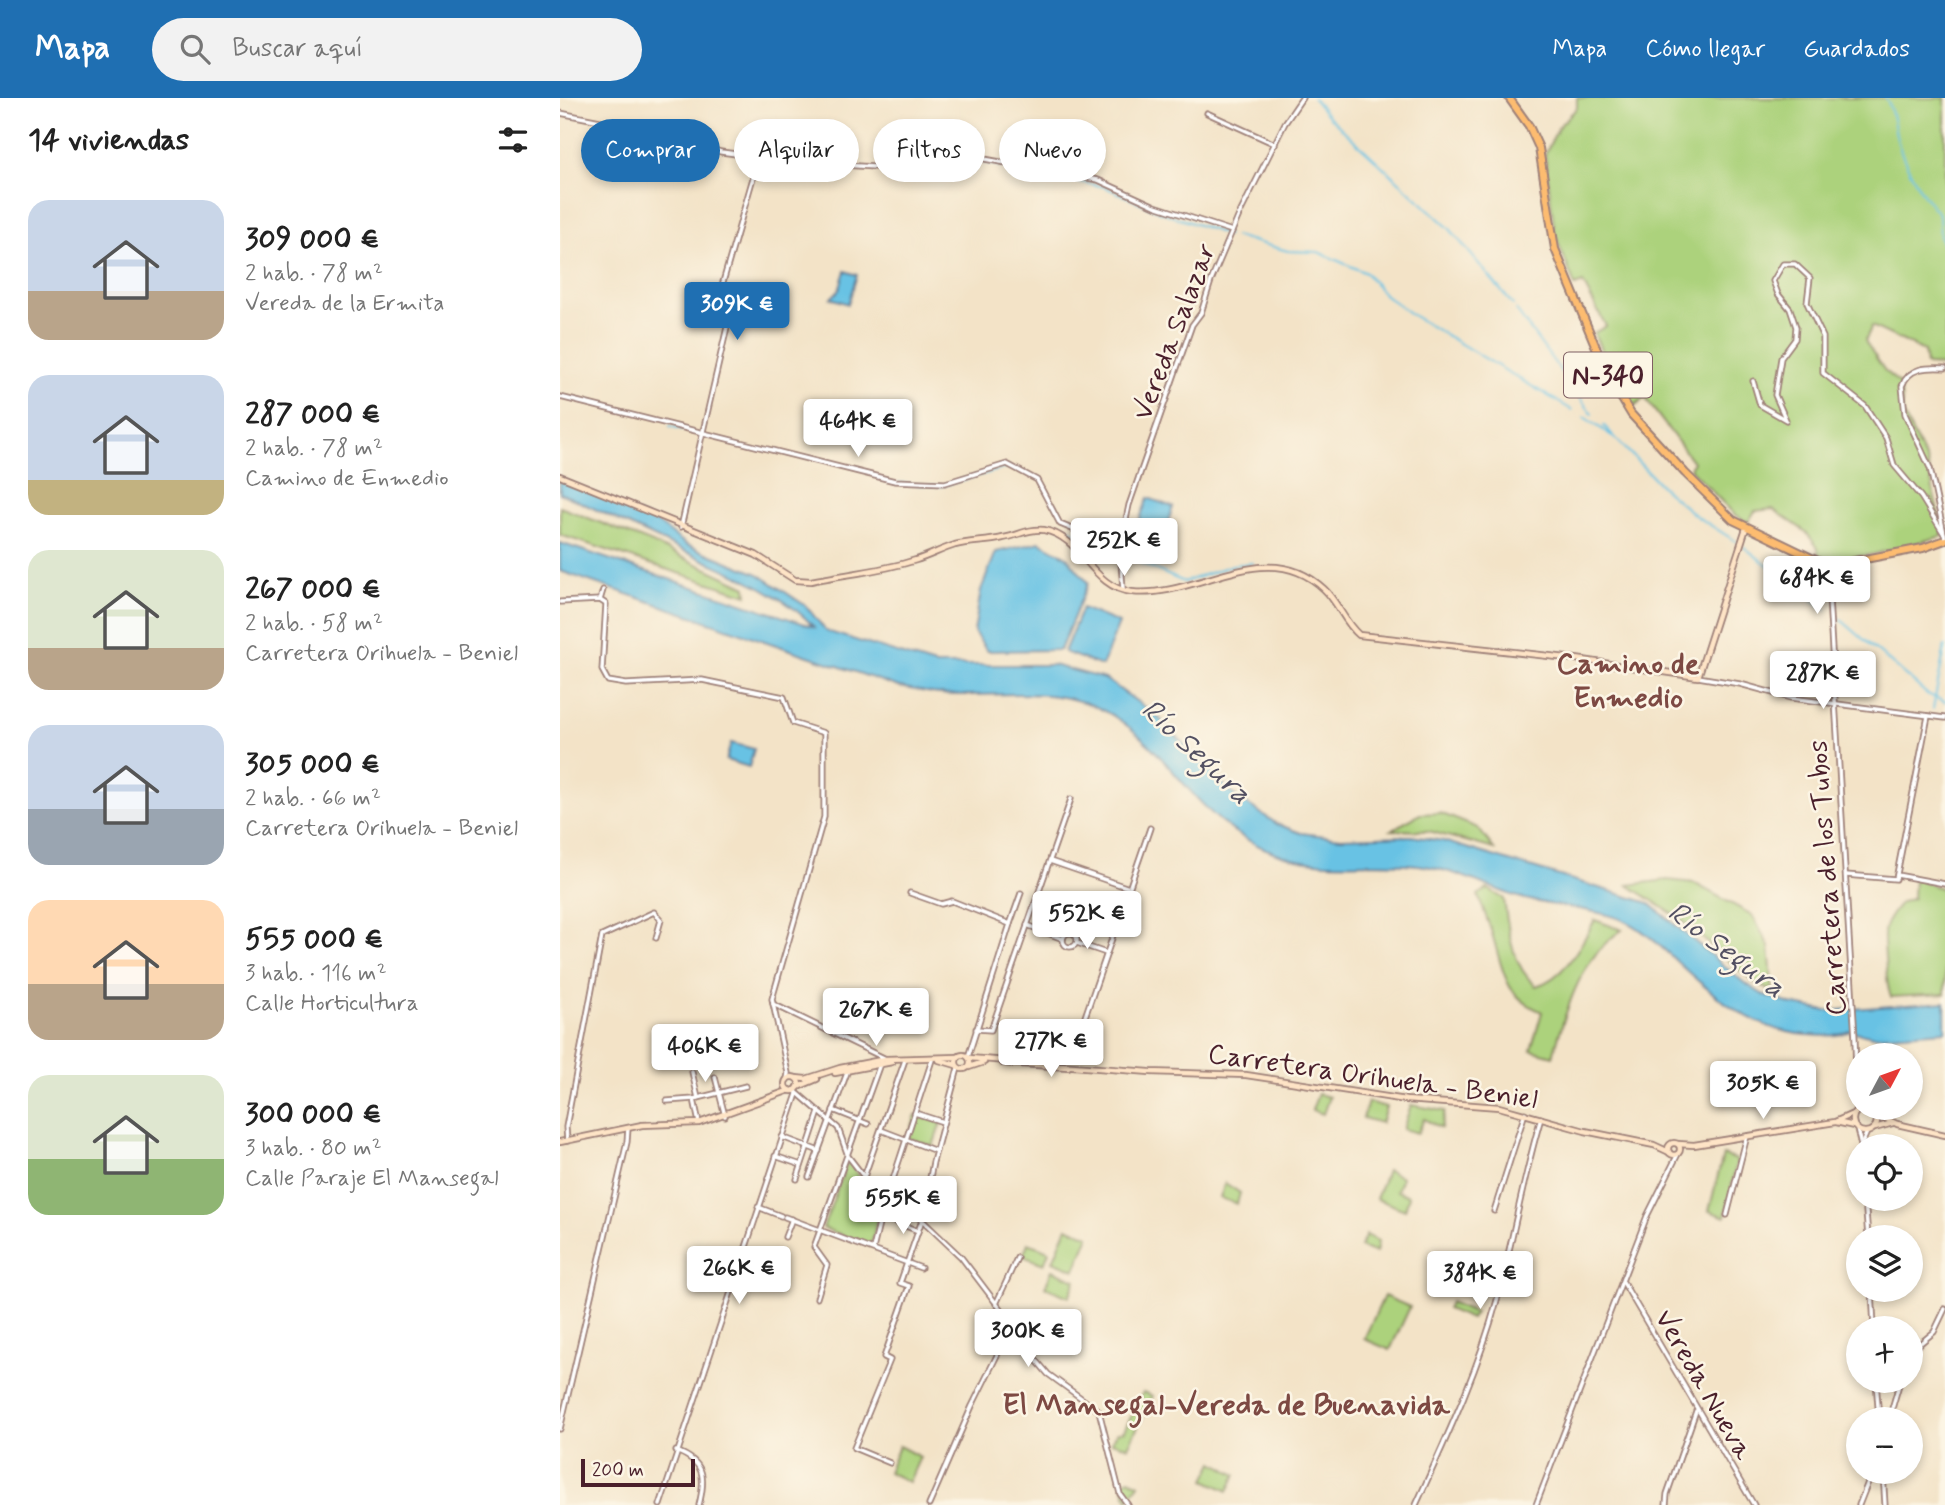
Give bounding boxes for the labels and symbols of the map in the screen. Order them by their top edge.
street label: Vereda Salazar [1125,238,1226,426]
pin: 309K € [680,282,794,342]
road number: N-340 [1564,352,1652,398]
pin: 464K € [801,400,915,459]
pin: 252K € [1067,518,1181,578]
pin: 684K € [1760,556,1874,616]
district label: Camino de Enmedio [1556,645,1700,718]
pin: 287K € [1766,652,1880,711]
water label: Río Segura [1130,691,1260,816]
street label: Carretera de los Tubos [1800,739,1857,1017]
pin: 552K € [1030,892,1144,951]
water label: Río Segura [1657,893,1793,1010]
pin: 267K € [819,988,933,1048]
pin: 277K € [994,1020,1108,1079]
pin: 406K € [648,1024,762,1084]
street label: Carretera Orihuela - Beniel [1205,1036,1540,1119]
north arrow [1846,1043,1923,1120]
pin: 305K € [1706,1062,1820,1121]
pin: 555K € [846,1176,960,1236]
pin: 266K € [682,1246,796,1306]
pin: 384K € [1423,1252,1537,1311]
street label: Vereda Nueva [1645,1303,1761,1467]
pin: 300K € [971,1310,1085,1369]
district label: El Mansegal-Vereda de Buenavida [1002,1386,1451,1429]
scale bar [581,1456,695,1488]

